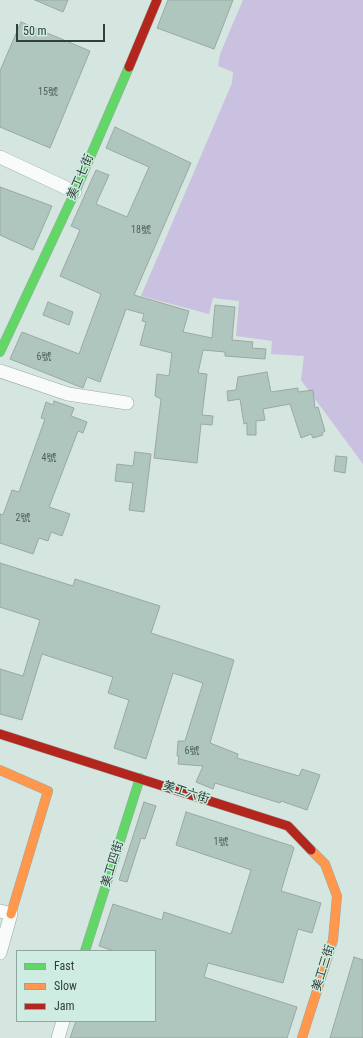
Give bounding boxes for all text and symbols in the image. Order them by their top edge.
scale bar [18,16,107,42]
text: 50 m [23,24,47,38]
house number: 15號 [38,86,58,98]
street label: 美工七街 [65,152,97,202]
house number: 18號 [131,224,151,236]
house number: 6號 [37,351,51,363]
house number: 4號 [42,452,56,464]
house number: 2號 [16,512,30,524]
house number: 6號 [185,745,199,757]
street label: 美工六街 [161,779,211,807]
house number: 1號 [214,836,228,848]
street label: 美工四街 [99,839,127,889]
street label: 美工三街 [310,943,338,993]
legend [16,950,156,1022]
text: Fast [54,959,74,973]
text: Slow [54,979,77,993]
text: Jam [54,999,75,1013]

